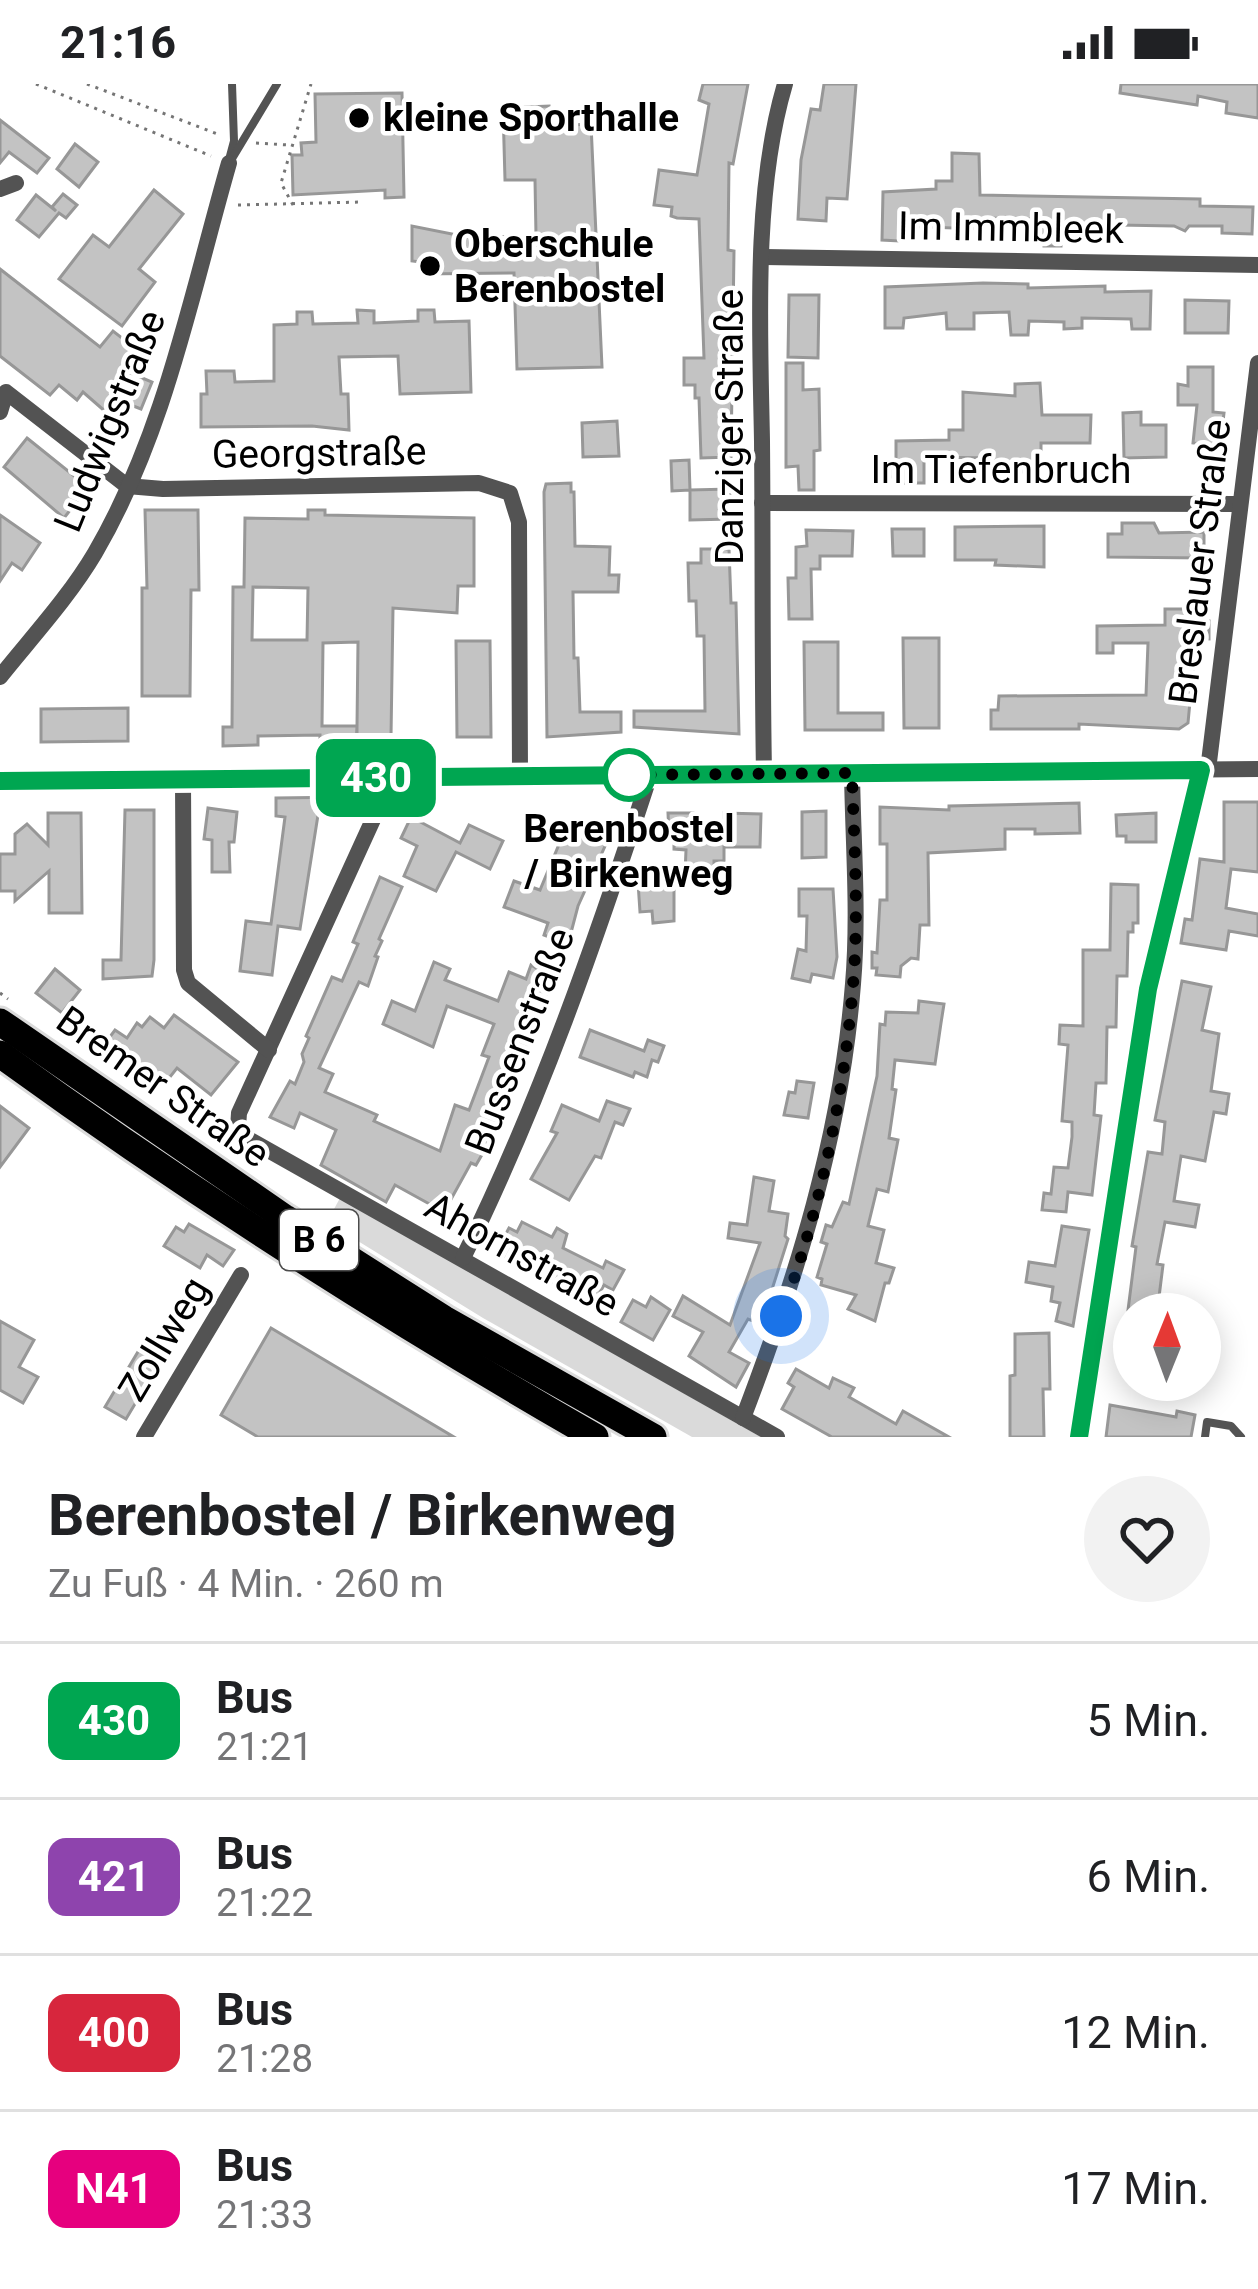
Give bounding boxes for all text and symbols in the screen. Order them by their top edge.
text: 21:16 [60,16,176,69]
place label: kleine Sporthalle [383,95,679,141]
marker: kleine Sporthalle [346,105,372,131]
street label: Im Immbleek [898,203,1125,253]
place label: Oberschule Berenbostel [454,221,665,312]
marker: Oberschule Berenbostel [417,253,443,279]
street label: Danziger Straße [707,289,753,565]
street label: Ludwigstraße [45,304,175,538]
street label: Breslauer Straße [1160,417,1240,707]
street label: Georgstraße [211,428,427,478]
street label: Im Tiefenbruch [871,447,1131,493]
line badge: 430 [307,739,445,817]
marker: Berenbostel / Birkenweg [604,750,654,800]
text: 430 [340,753,412,802]
place label: Berenbostel / Birkenweg [523,806,735,897]
street label: Bussenstraße [456,921,584,1161]
street label: Bremer Straße [48,997,278,1177]
street label: Ahornstraße [417,1183,627,1327]
road number: B 6 [280,1210,358,1270]
street label: Zollweg [109,1269,219,1409]
your location [751,1286,811,1346]
north arrow [1113,1293,1221,1401]
map controls [1113,1293,1221,1401]
button: heart [1084,1476,1210,1602]
text: Berenbostel / Birkenweg [48,1482,677,1549]
text: Zu Fuß · 4 Min. · 260 m [48,1561,444,1607]
text: Bus [216,1671,293,1724]
text: 5 Min. [1087,1694,1210,1747]
text: 430 [78,1696,150,1745]
text: 21:21 [216,1724,313,1770]
text: Bus [216,1827,293,1880]
text: 6 Min. [1087,1850,1210,1903]
text: 421 [78,1852,150,1901]
text: 21:22 [216,1880,313,1926]
text: Bus [216,1983,293,2036]
text: 12 Min. [1061,2006,1210,2059]
text: 400 [78,2008,150,2057]
text: 21:28 [216,2036,313,2082]
text: Bus [216,2139,293,2192]
text: 17 Min. [1061,2162,1210,2215]
text: N41 [75,2164,153,2213]
text: 21:33 [216,2192,313,2238]

